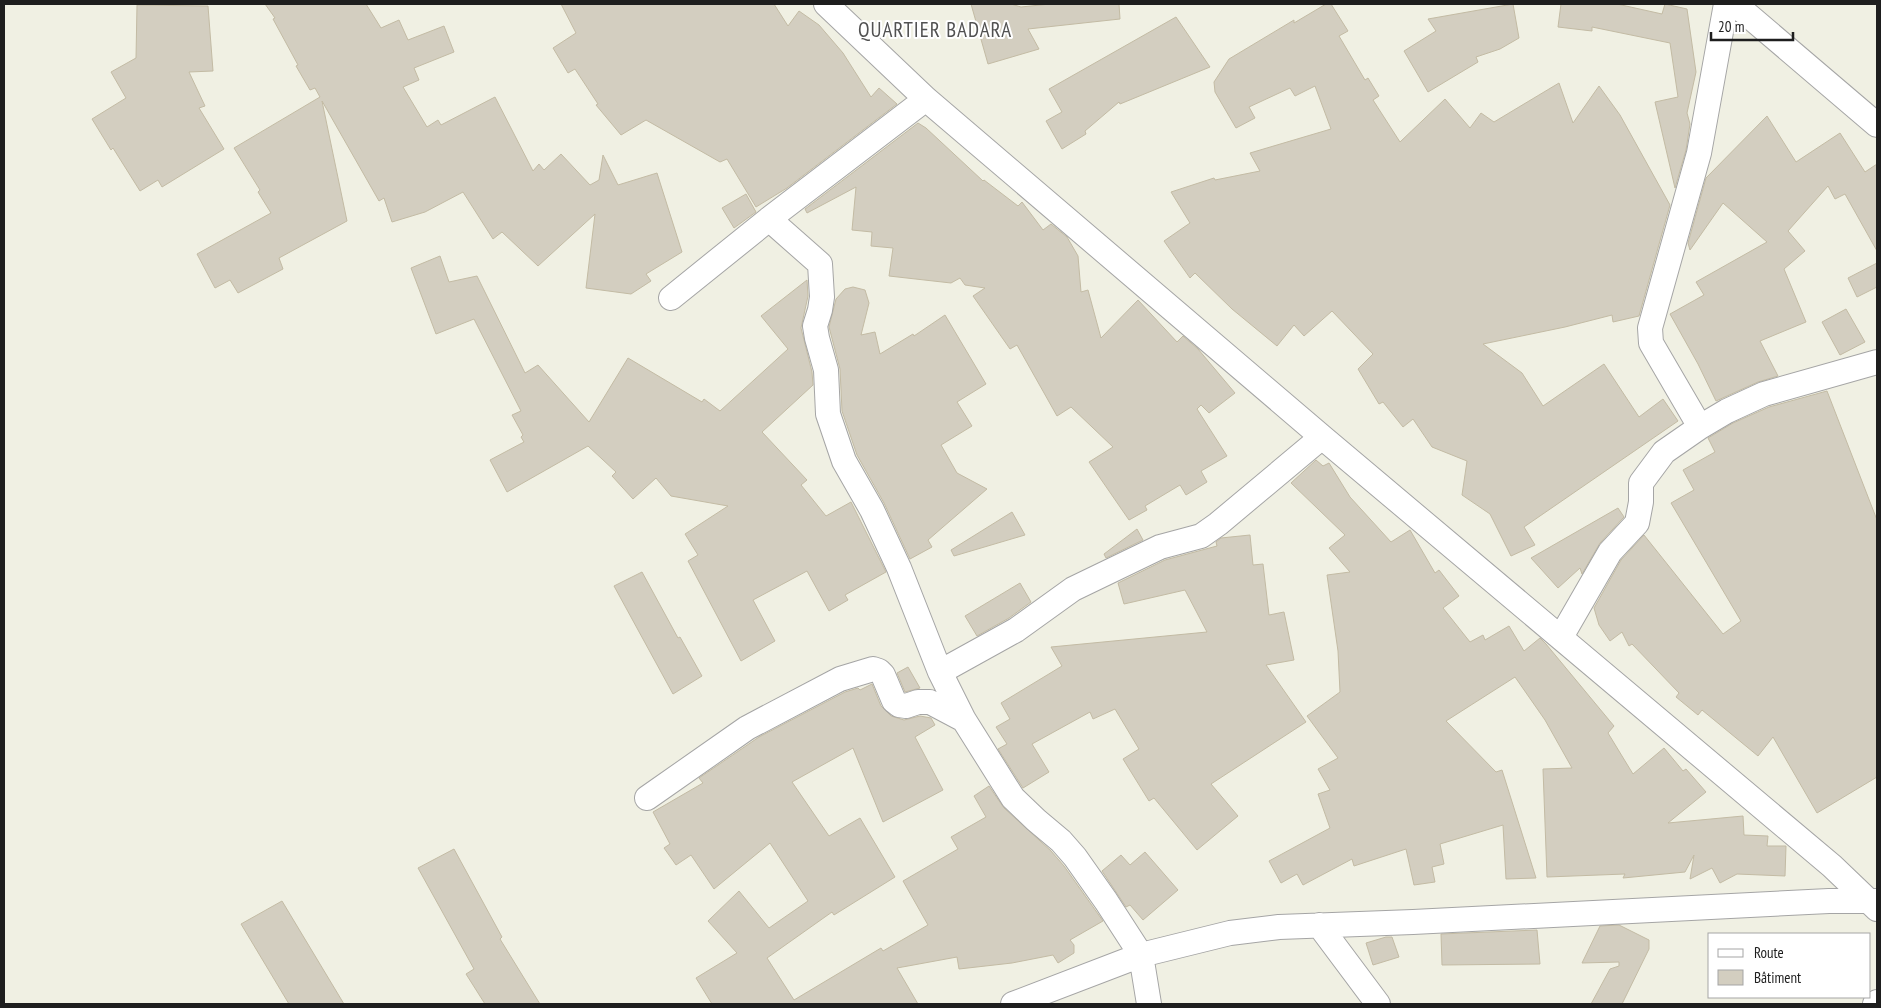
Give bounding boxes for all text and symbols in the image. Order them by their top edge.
scale bar [1711,10,1794,42]
district label: QUARTIER BADARA [858,16,1012,43]
text: 20 m [1718,17,1744,36]
legend [1708,933,1871,998]
text: Route [1754,943,1784,962]
text: Bâtiment [1754,968,1801,987]

